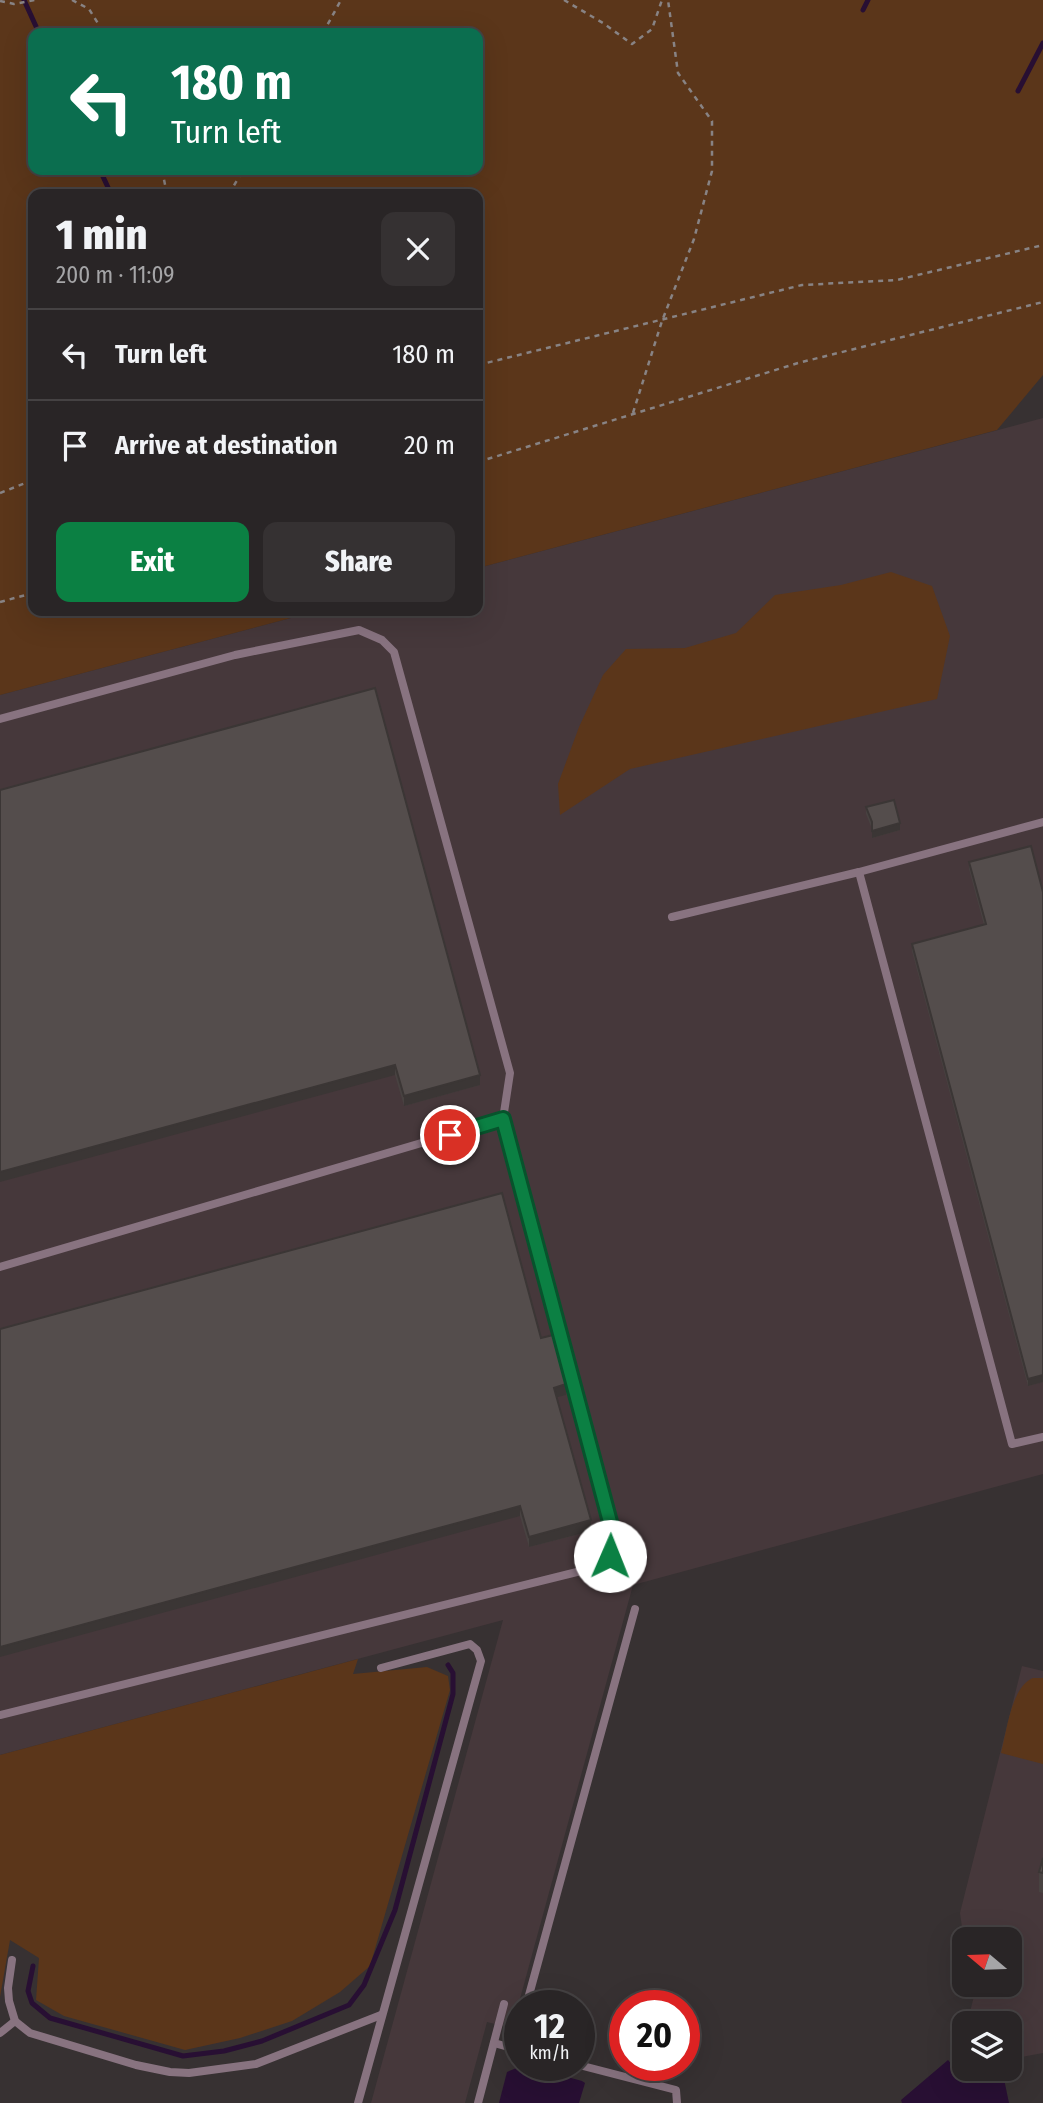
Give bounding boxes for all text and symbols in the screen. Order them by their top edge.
text: 180 m [171,53,292,112]
icon: left [56,56,147,147]
text: Turn left [171,113,281,151]
text: 1 min [56,210,147,260]
button: close [381,212,455,286]
text: 200 m · 11:09 [56,261,174,289]
icon: left [56,336,94,374]
text: Turn left [115,339,207,370]
text: 180 m [392,339,455,370]
icon: arrive [56,427,94,465]
text: Arrive at destination [115,430,338,461]
text: 20 m [404,430,455,461]
button: Exit [56,522,249,602]
button: Share [263,522,455,602]
pin [420,1105,480,1165]
icon: arrive [431,1116,469,1154]
position arrow [573,1519,647,1593]
north arrow [952,1927,1022,1997]
map controls [952,1927,1022,2081]
speed limit sign: 20 [609,1990,700,2081]
text: 12 [534,2005,565,2047]
button: layers [952,2011,1022,2081]
text: km/h [529,2042,570,2064]

